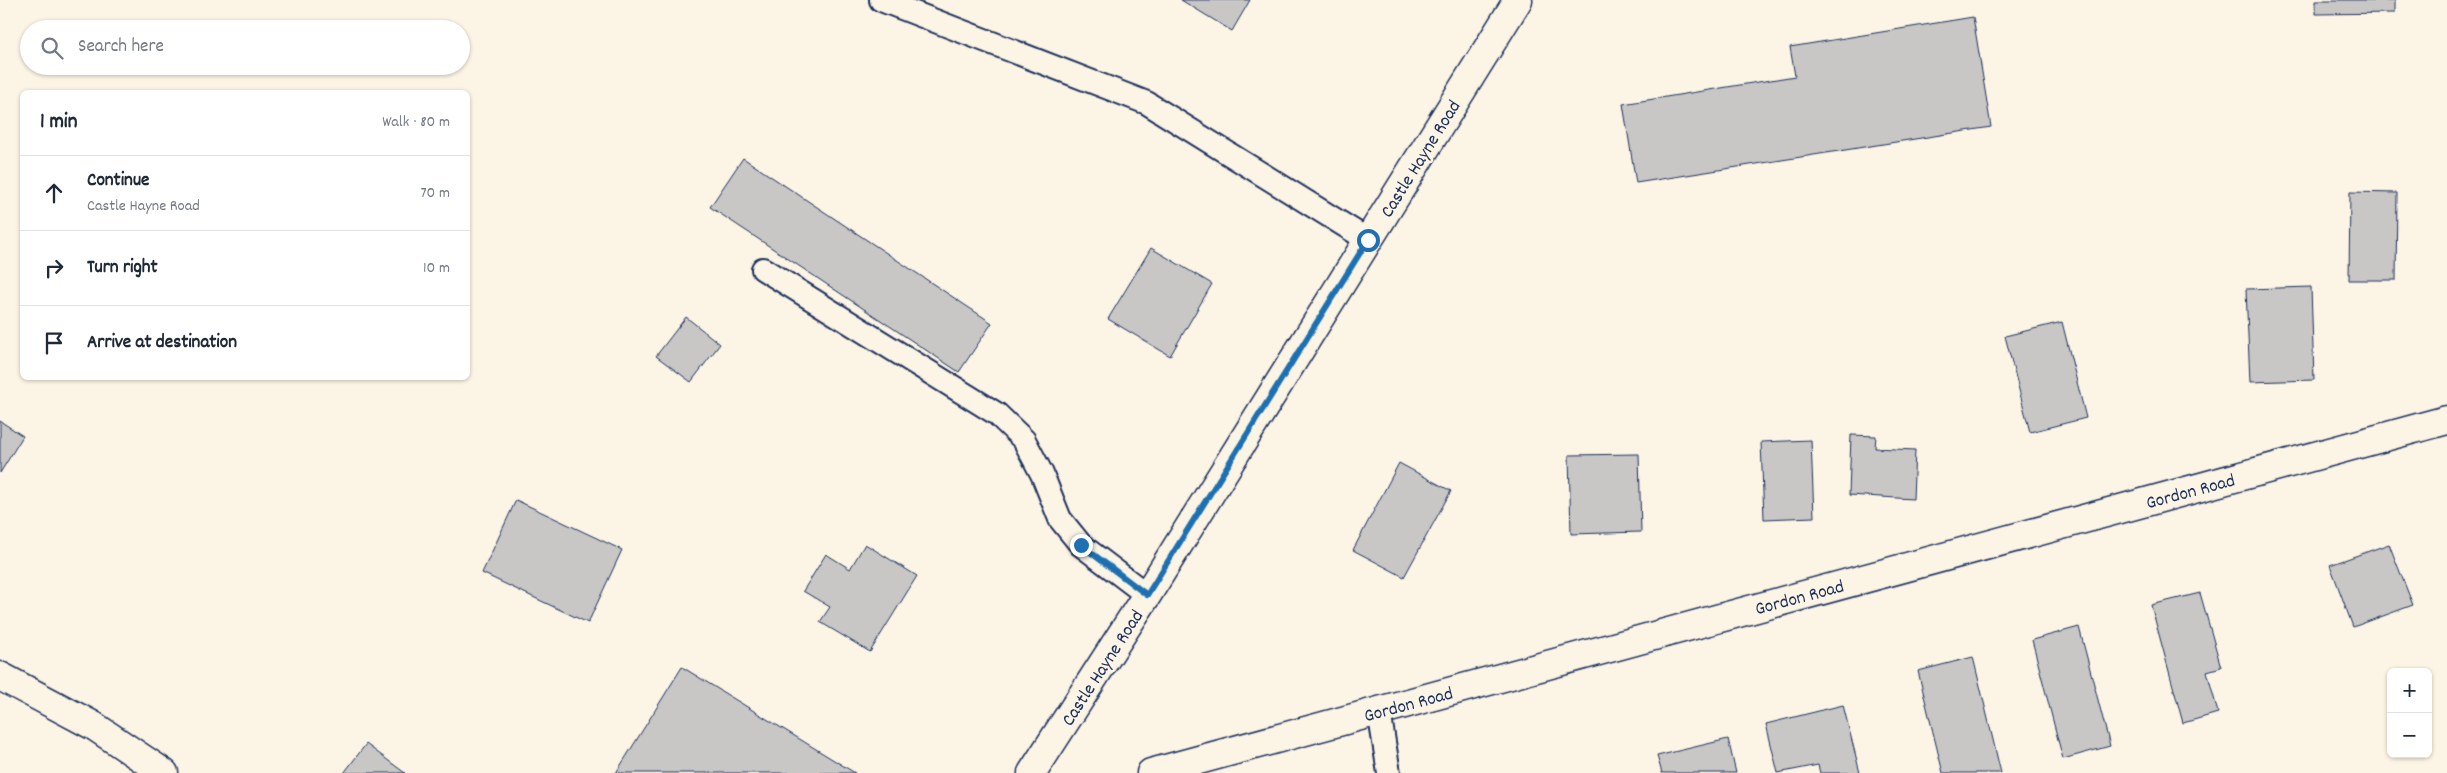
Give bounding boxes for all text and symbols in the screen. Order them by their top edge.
search box [20,20,470,75]
icon: search [38,34,66,62]
text: Search here [78,34,164,61]
street label: Castle Hayne Road [1375,96,1469,224]
text: 1 min [40,108,77,138]
text: Walk · 80 m [382,111,450,134]
text: Continue [87,168,149,195]
icon: ahead [40,179,68,207]
text: 70 m [420,182,450,205]
text: Castle Hayne Road [87,195,200,218]
route start [1357,229,1380,252]
icon: right [40,254,68,282]
text: Turn right [87,255,158,282]
text: 10 m [423,257,450,280]
icon: arrive [40,329,68,357]
text: Arrive at destination [87,330,237,357]
street label: Gordon Road [2143,469,2238,518]
route end [1070,534,1093,557]
street label: Gordon Road [1752,575,1847,624]
street label: Castle Hayne Road [1056,605,1152,732]
map controls [2387,668,2432,758]
button: + [2387,668,2432,713]
street label: Gordon Road [1361,682,1456,731]
button: − [2387,713,2432,758]

